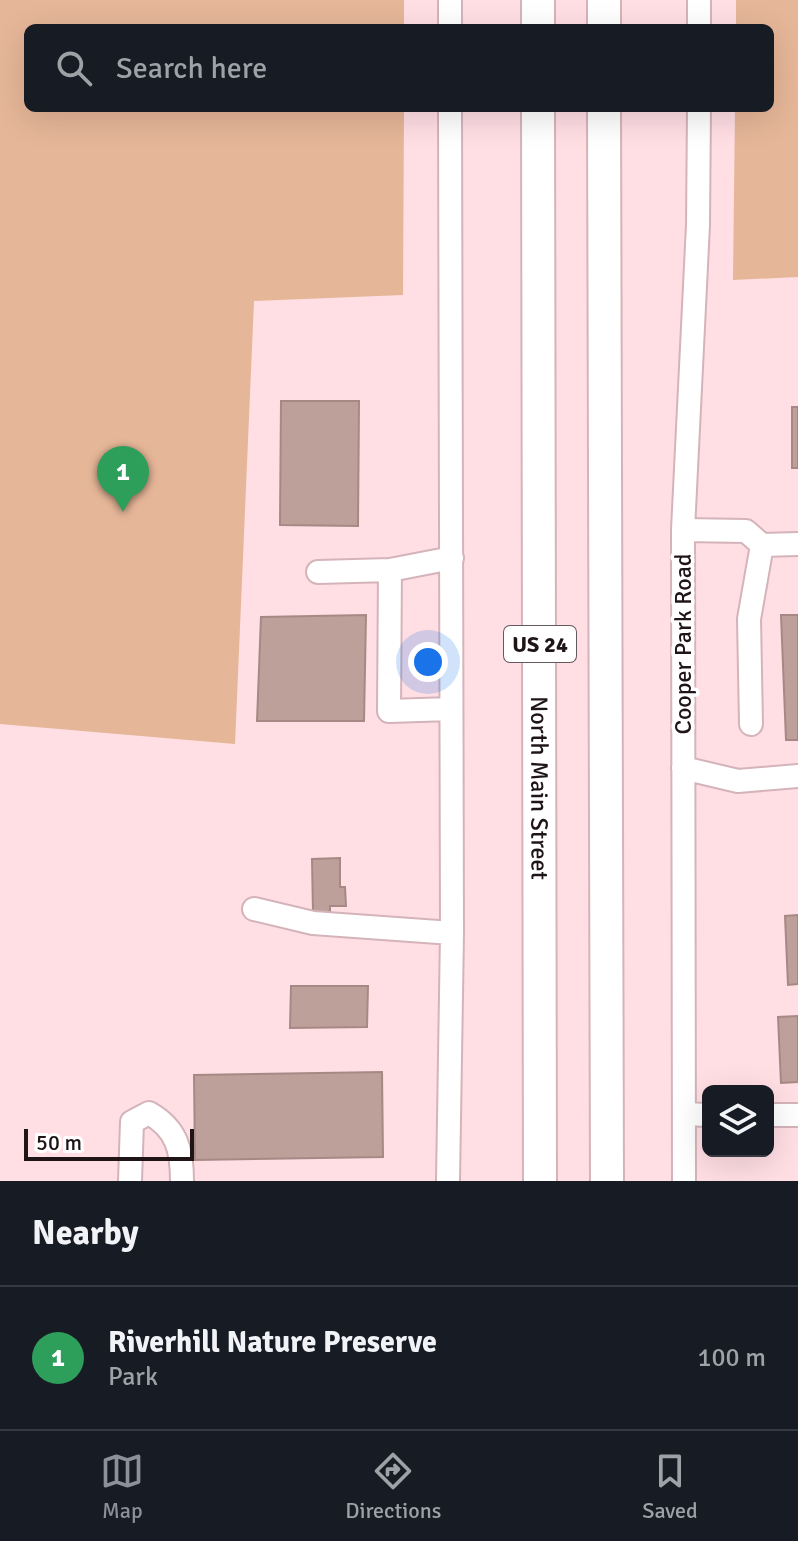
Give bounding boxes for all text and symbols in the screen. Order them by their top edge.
search box [24,24,774,112]
icon: search [52,46,96,90]
text: Search here [116,50,267,87]
pin: 1 [97,446,149,512]
street label: Cooper Park Road [668,554,698,734]
road number: US 24 [504,626,576,662]
your location [408,642,448,682]
street label: North Main Street [524,696,554,880]
map controls [702,1085,774,1157]
button: layers [702,1085,774,1157]
scale bar [24,1125,194,1161]
text: 50 m [36,1129,82,1156]
text: Nearby [32,1212,139,1254]
text: Riverhill Nature Preserve [108,1324,437,1361]
text: 1 [51,1342,65,1374]
text: 100 m [697,1342,766,1374]
text: Park [108,1361,158,1393]
tab: Map [100,1449,144,1524]
tab: Directions [345,1449,441,1524]
tab: Saved [642,1449,698,1524]

